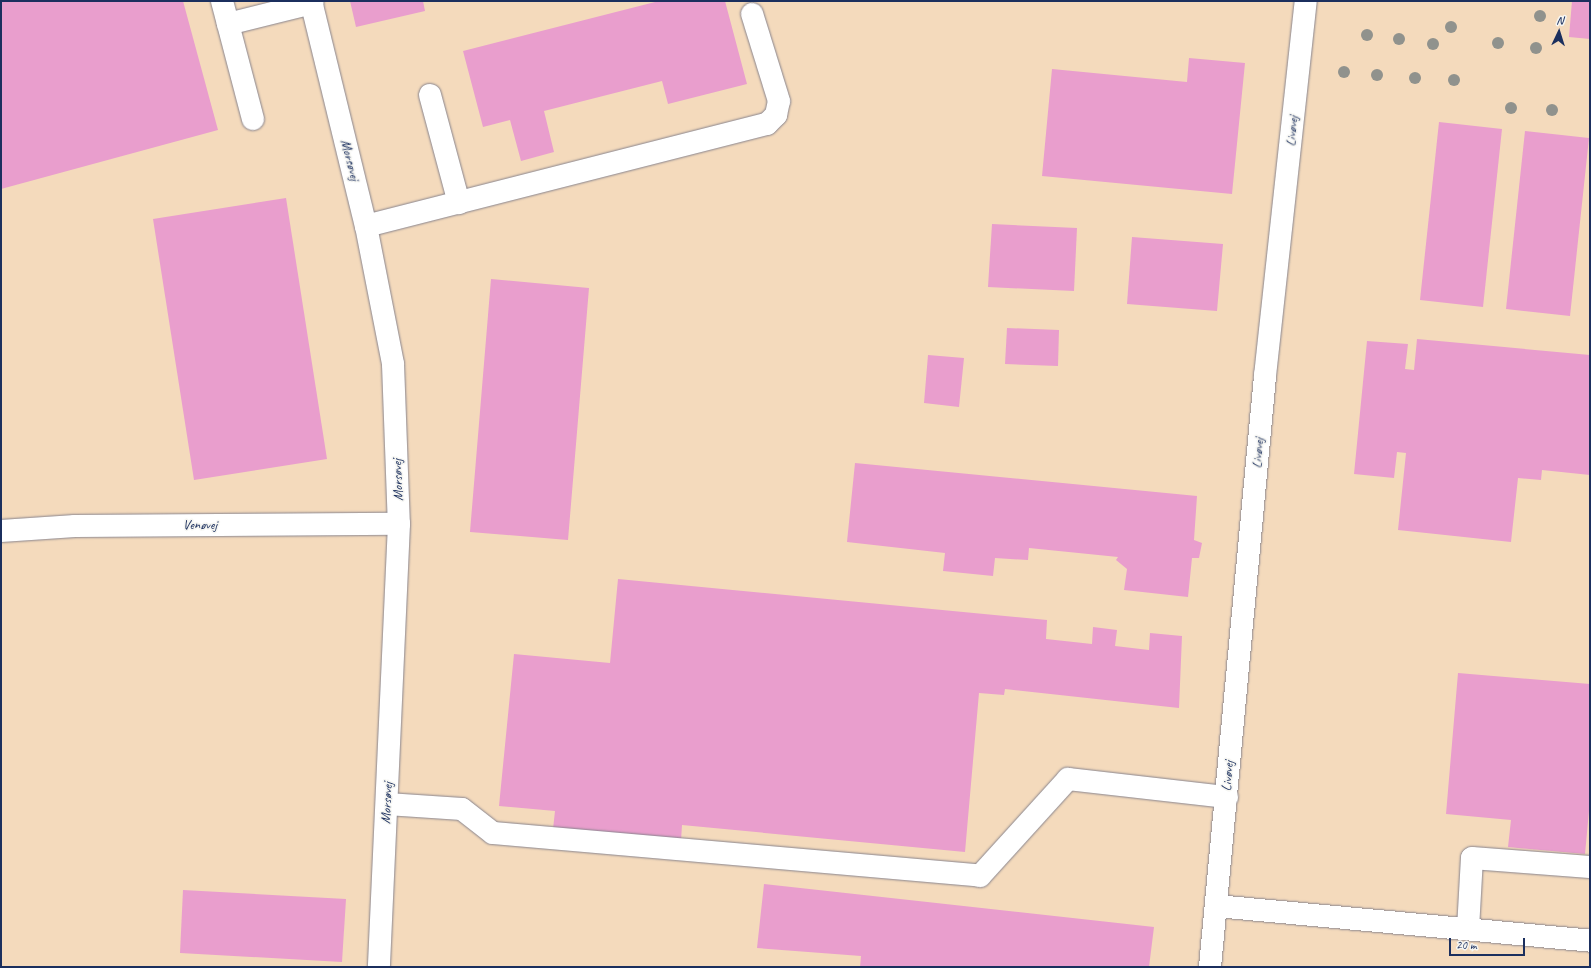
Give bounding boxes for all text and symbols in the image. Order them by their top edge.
north arrow [1539,12,1579,52]
text: N [1556,13,1564,27]
street label: Livøvej [1282,115,1302,147]
street label: Morsøvej [337,138,363,182]
street label: Livøvej [1248,437,1268,469]
street label: Morsøvej [389,459,407,501]
street label: Venøvej [183,517,217,533]
street label: Livøvej [1218,760,1238,792]
street label: Morsøvej [378,782,396,824]
scale bar [1451,930,1527,956]
text: 20 m [1456,937,1476,953]

